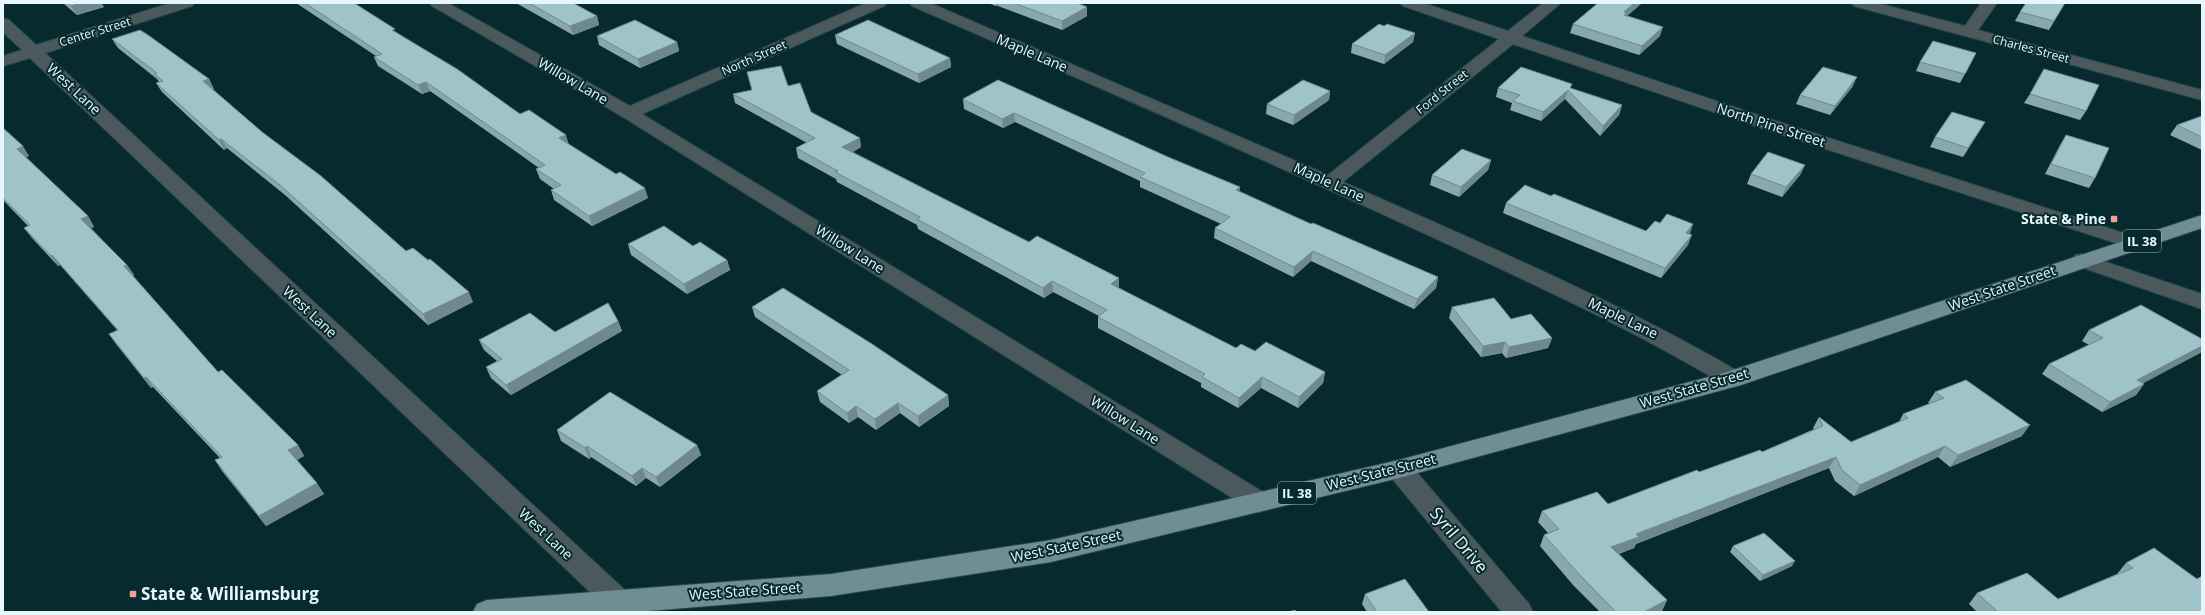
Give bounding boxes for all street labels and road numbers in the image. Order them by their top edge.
street label: Center Street [57,13,133,51]
street label: Maple Lane [994,29,1071,76]
street label: Charles Street [1991,30,2071,67]
street label: North Street [719,36,789,79]
street label: Willow Lane [535,53,612,108]
street label: West Lane [43,59,106,119]
street label: Ford Street [1412,65,1471,118]
street label: North Pine Street [1714,98,1828,151]
street label: Maple Lane [1291,158,1368,206]
street label: Willow Lane [812,220,888,277]
road number: IL 38 [2123,230,2161,252]
street label: West State Street [1946,260,2058,315]
street label: West Lane [279,282,342,342]
street label: Maple Lane [1585,292,1661,343]
street label: West State Street [1637,363,1750,412]
street label: Willow Lane [1087,391,1163,448]
street label: West State Street [1324,449,1438,494]
road number: IL 38 [1278,482,1316,504]
street label: Syril Drive [1425,502,1494,577]
street label: West Lane [515,504,578,564]
street label: West State Street [1009,525,1123,566]
street label: West State Street [688,577,802,604]

